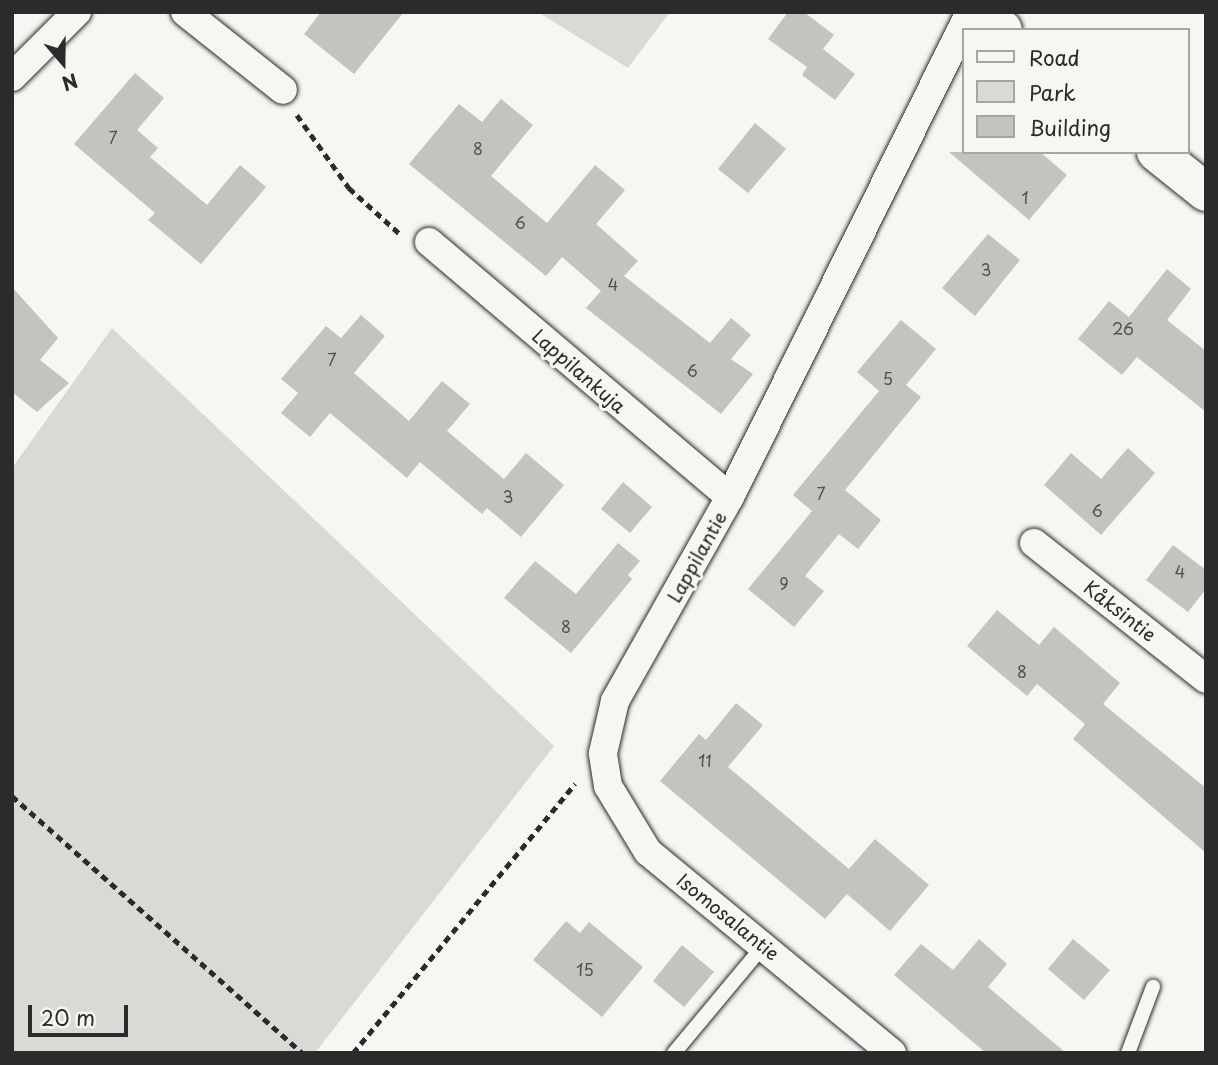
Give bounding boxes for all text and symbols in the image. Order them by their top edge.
north arrow [28,28,98,98]
legend [962,28,1190,154]
text: Road [1029,41,1080,73]
text: N [58,67,82,98]
text: Park [1029,76,1076,108]
text: Building [1029,111,1111,143]
house number: 7 [108,127,118,147]
house number: 8 [473,138,483,158]
house number: 1 [1021,187,1029,207]
house number: 6 [514,212,526,232]
house number: 3 [981,259,991,279]
house number: 4 [608,274,618,294]
house number: 26 [1112,318,1134,338]
street label: Lappilankuja [528,324,630,418]
house number: 7 [327,349,337,369]
house number: 6 [686,360,698,380]
house number: 5 [883,368,893,388]
house number: 7 [816,483,826,503]
house number: 3 [503,486,513,506]
house number: 6 [1091,500,1103,520]
street label: Lappilantie [663,507,731,607]
house number: 4 [1175,561,1185,581]
house number: 9 [779,573,789,593]
street label: Kåksintie [1079,576,1161,646]
house number: 8 [561,616,571,636]
house number: 8 [1017,661,1027,681]
house number: 11 [698,750,712,770]
street label: Isomosalantie [672,869,784,965]
house number: 15 [576,959,594,979]
scale bar [32,992,131,1036]
text: 20 m [41,1001,95,1033]

